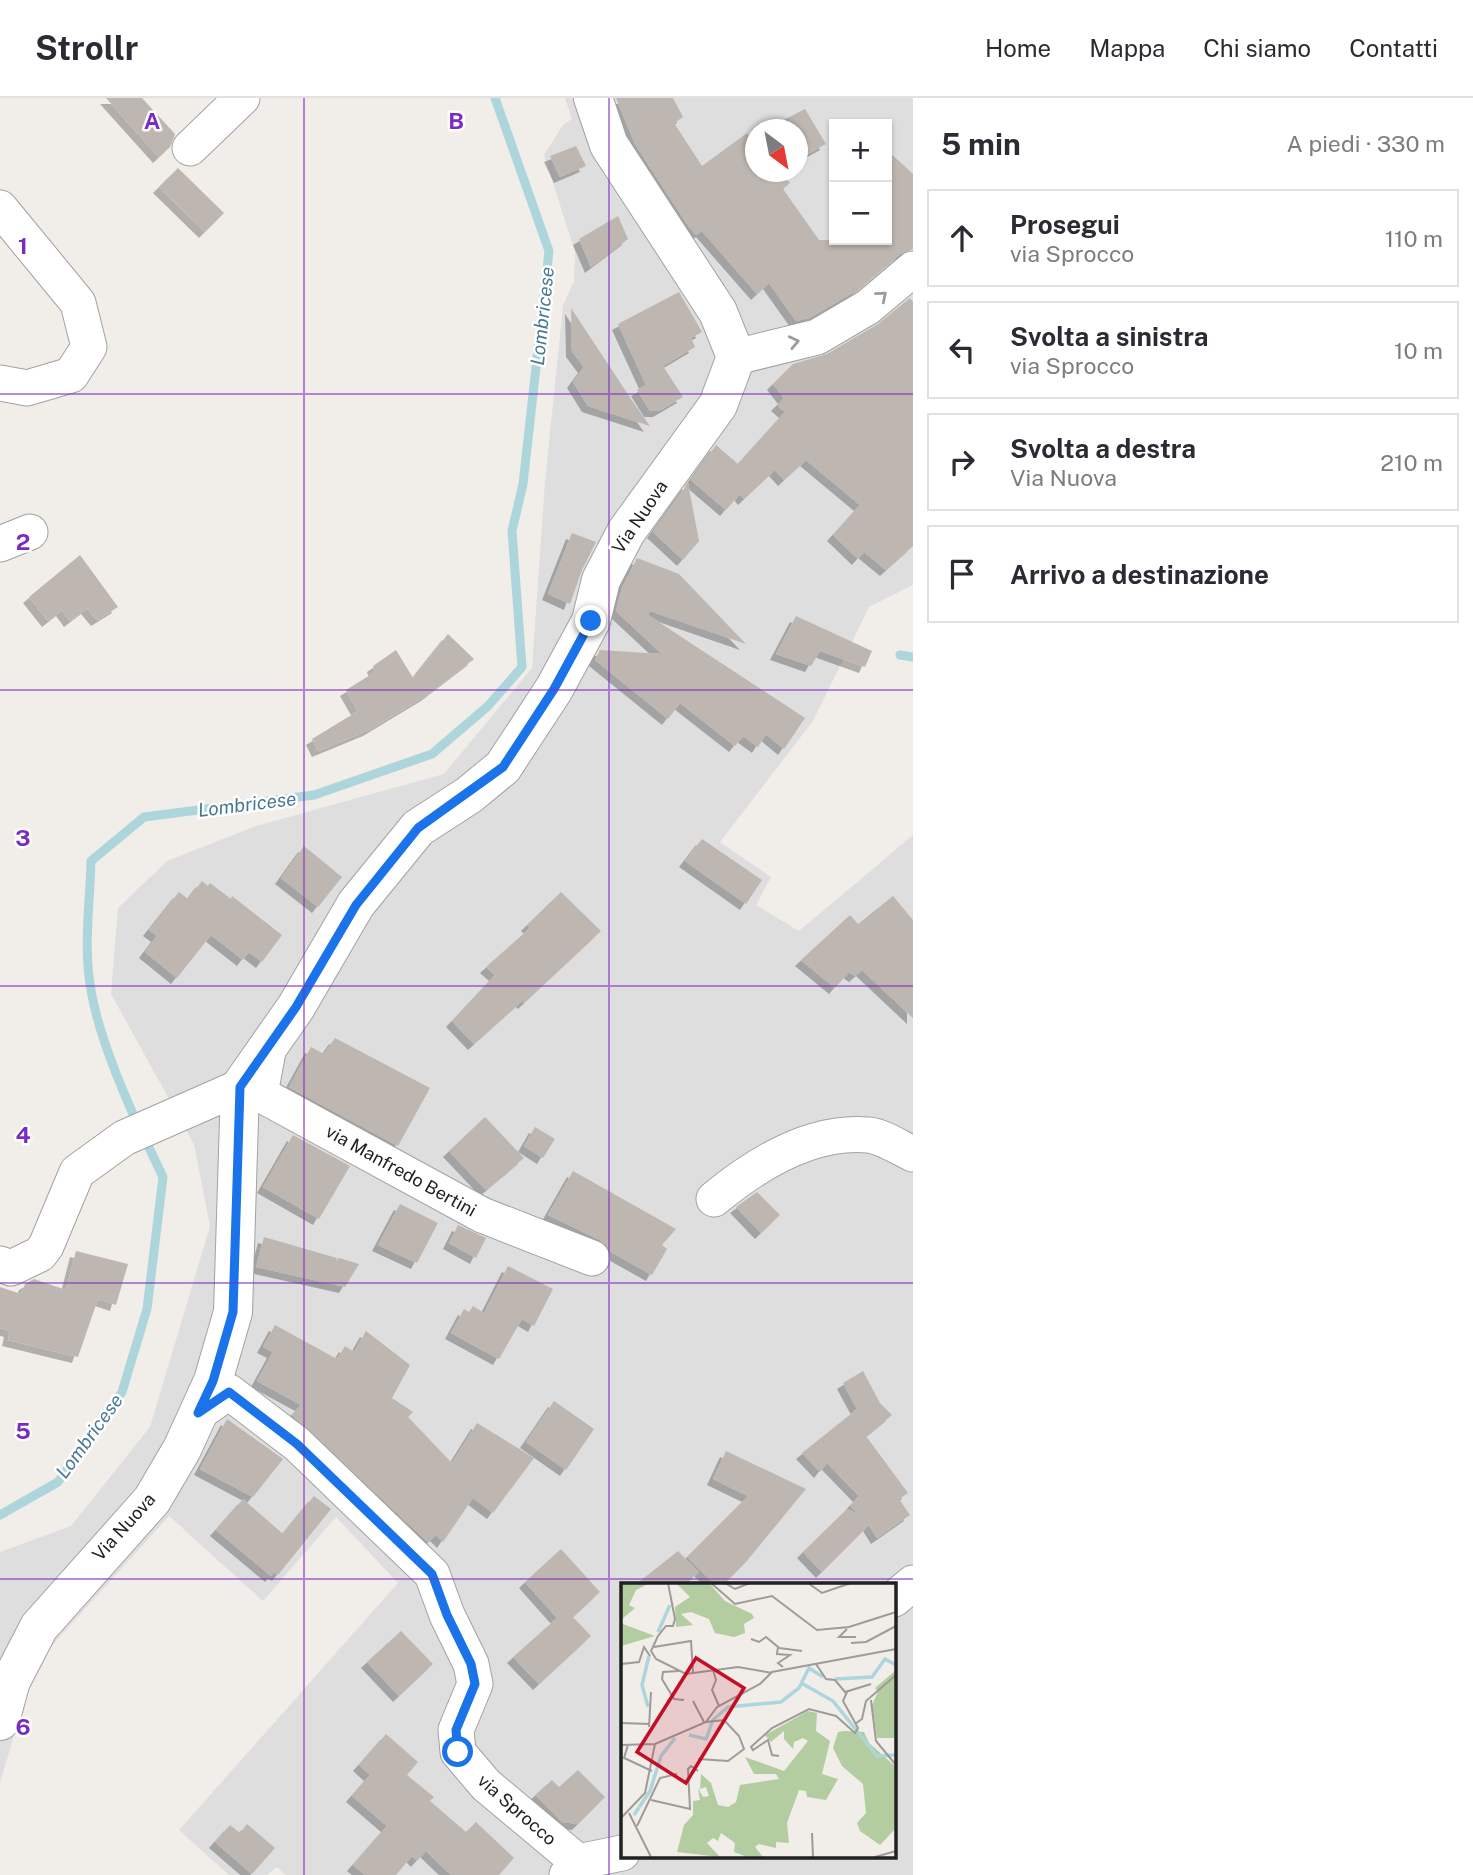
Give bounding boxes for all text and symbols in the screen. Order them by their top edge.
text: Strollr [35,29,138,67]
text: Home [985,34,1051,62]
text: Mappa [1089,34,1165,62]
text: Chi siamo [1203,34,1311,62]
text: Contatti [1349,34,1438,62]
text: A [144,107,161,134]
text: B [448,107,464,134]
north arrow [745,119,808,182]
map controls [829,119,892,245]
button: + [829,119,892,182]
text: 5 min [941,126,1021,162]
text: A piedi · 330 m [1287,130,1445,157]
button: − [829,182,892,245]
text: Prosegui [1010,209,1120,240]
icon: ahead [943,219,981,257]
text: 110 m [1385,225,1443,252]
text: 1 [18,232,28,259]
text: via Sprocco [1010,240,1134,267]
water label: Lombricese [526,266,558,366]
one-way arrow [873,292,886,304]
text: Svolta a sinistra [1010,321,1208,352]
icon: left [943,331,981,369]
one-way arrow [788,336,800,351]
text: 10 m [1394,337,1443,364]
text: via Sprocco [1010,352,1134,379]
text: Svolta a destra [1010,433,1196,464]
icon: right [943,443,981,481]
text: 210 m [1380,449,1443,476]
text: Via Nuova [1010,464,1117,491]
street label: Via Nuova [607,476,672,557]
text: 2 [16,528,30,555]
icon: arrive [943,555,981,593]
text: Arrivo a destinazione [1010,559,1269,590]
route end [575,605,606,636]
water label: Lombricese [197,787,297,821]
text: 3 [15,824,31,851]
street label: via Manfredo Bertini [322,1120,480,1221]
text: 4 [15,1121,31,1148]
water label: Lombricese [51,1390,127,1482]
text: 5 [15,1417,31,1444]
street label: Via Nuova [88,1489,159,1565]
inset map [621,1583,895,1857]
text: 6 [15,1713,31,1740]
route start [442,1736,473,1767]
street label: via Sprocco [474,1770,561,1849]

